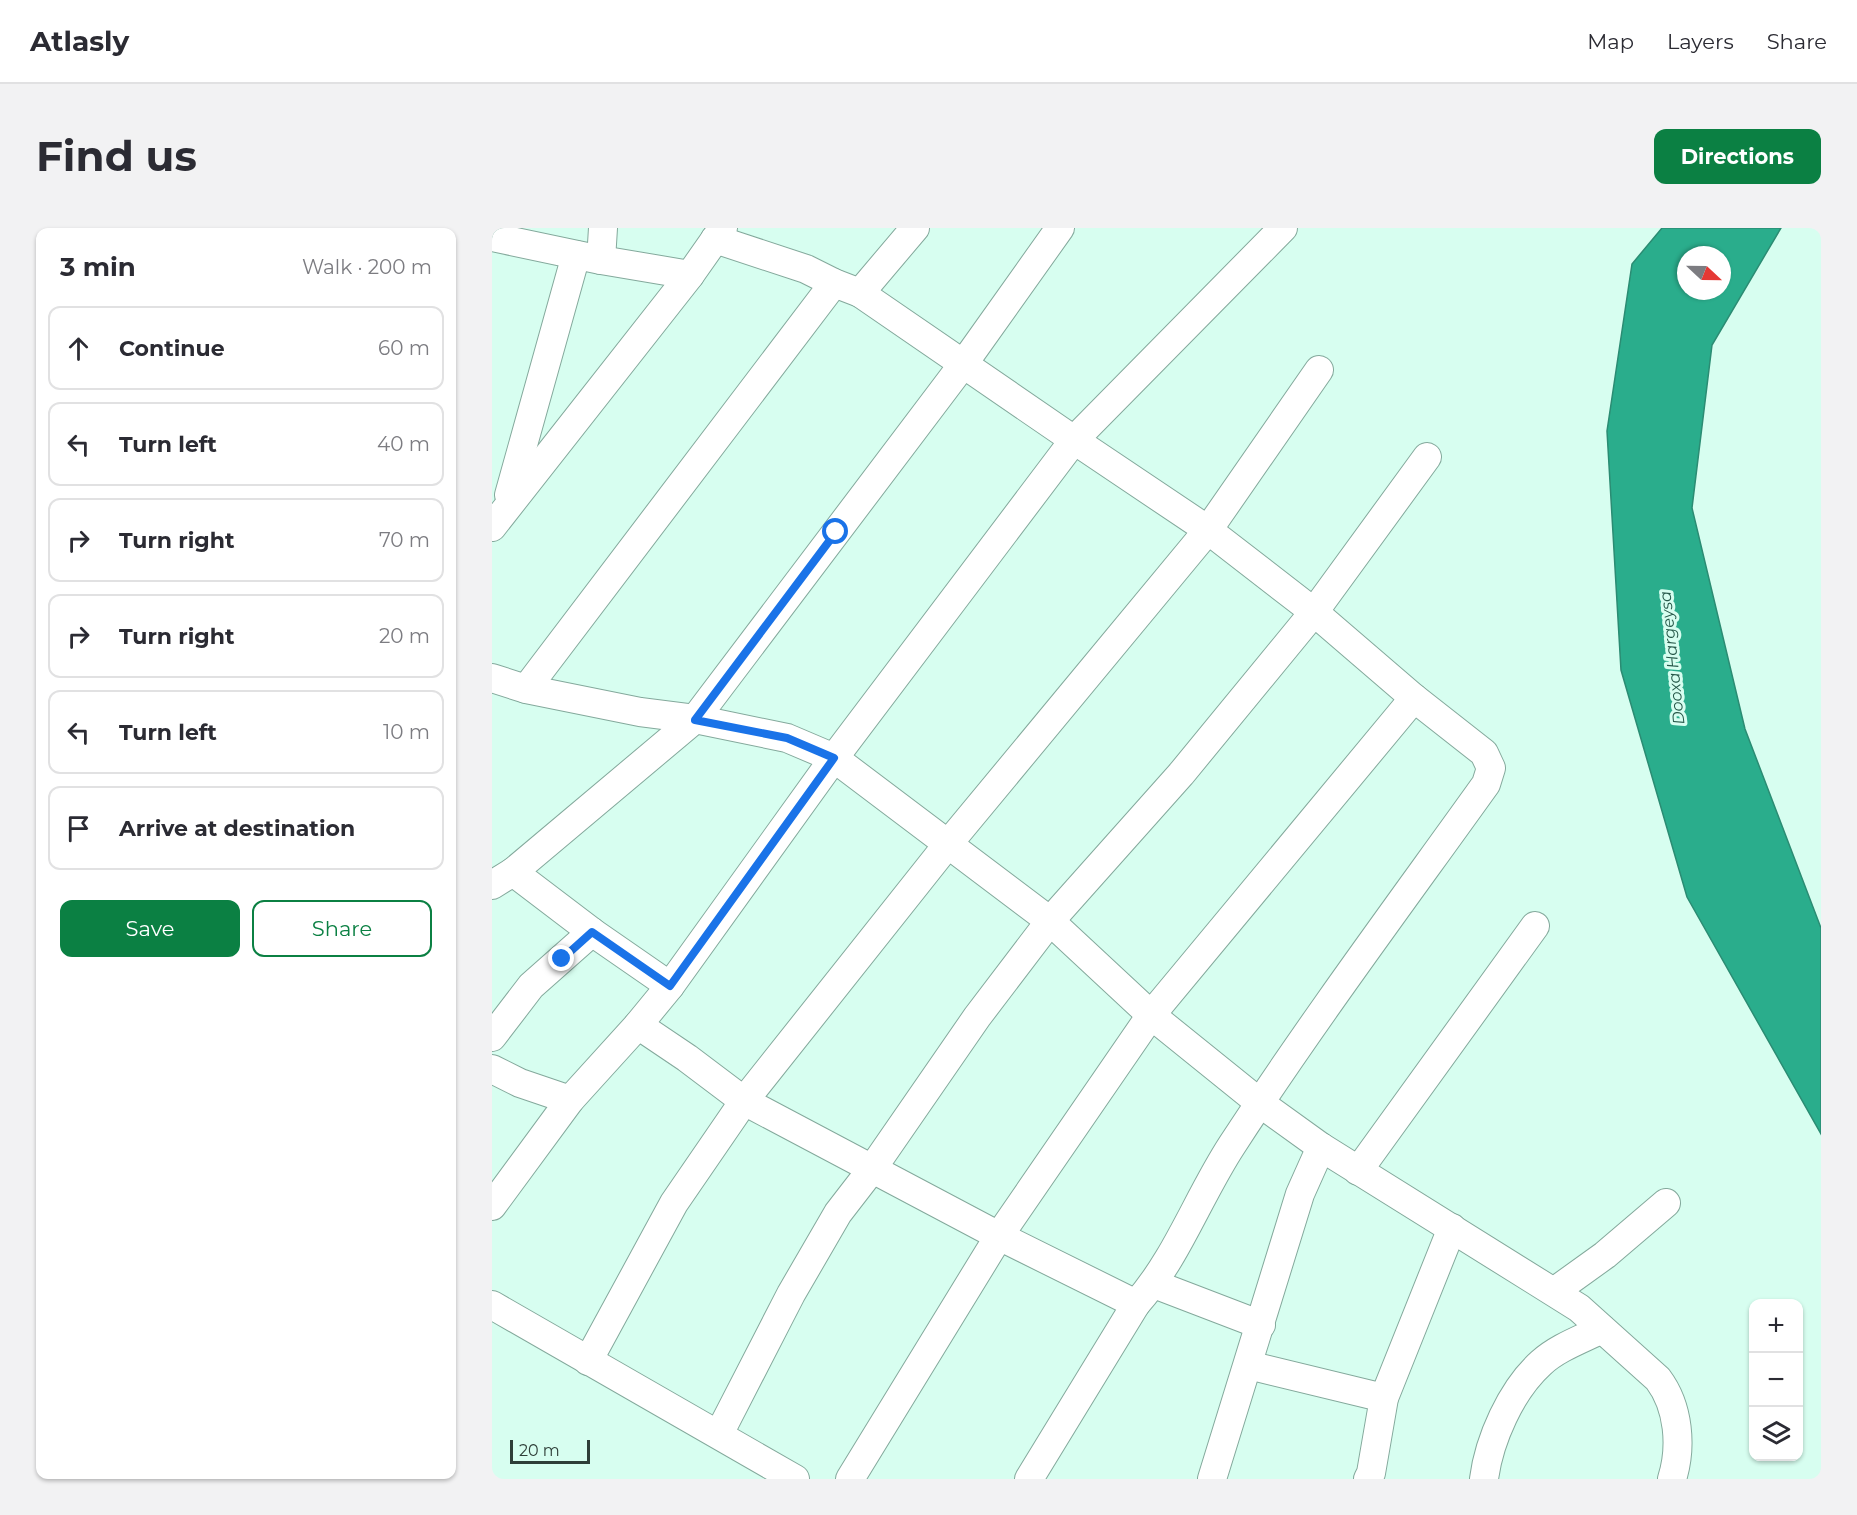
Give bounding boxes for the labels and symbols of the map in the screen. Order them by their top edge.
north arrow [1677,246,1731,300]
route start [822,518,848,544]
water label: Dooxa Hargeysa [1656,590,1688,726]
route end [548,945,574,971]
scale bar [510,1437,590,1464]

